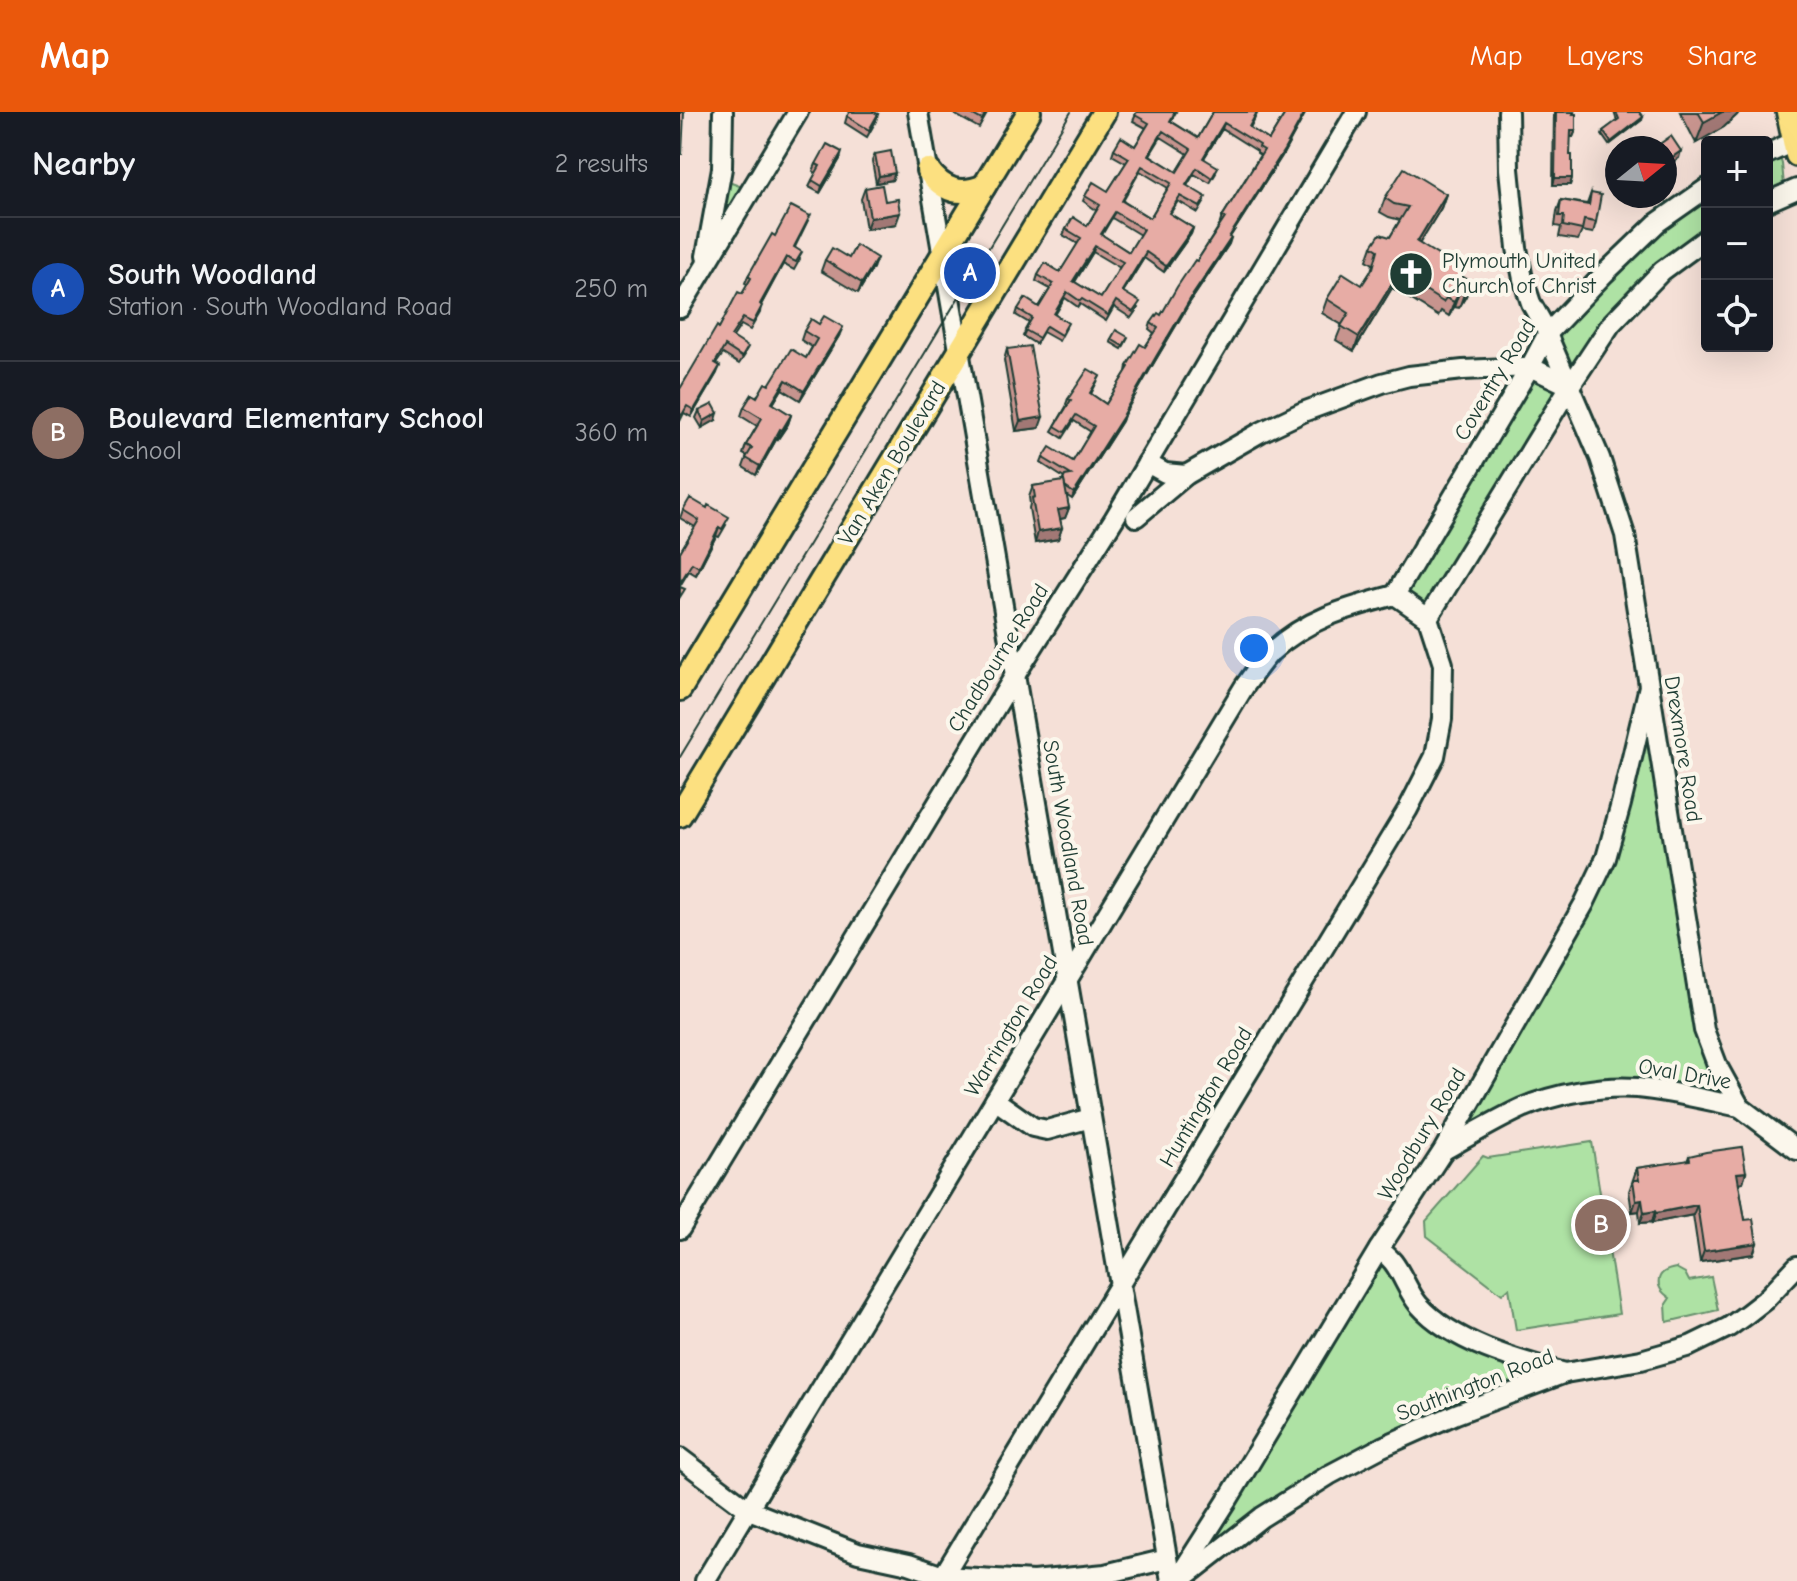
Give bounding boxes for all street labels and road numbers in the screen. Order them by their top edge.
street label: Coventry Road [1449,315,1541,445]
street label: Van Aken Boulevard [833,376,951,550]
street label: Chadbourne Road [942,579,1054,737]
street label: Drexmore Road [1659,674,1707,824]
street label: South Woodland Road [1037,738,1099,948]
street label: Warrington Road [959,951,1063,1101]
street label: Huntington Road [1154,1022,1258,1172]
street label: Oval Drive [1637,1053,1733,1095]
street label: Woodbury Road [1372,1063,1472,1205]
street label: Southington Road [1393,1343,1557,1427]

